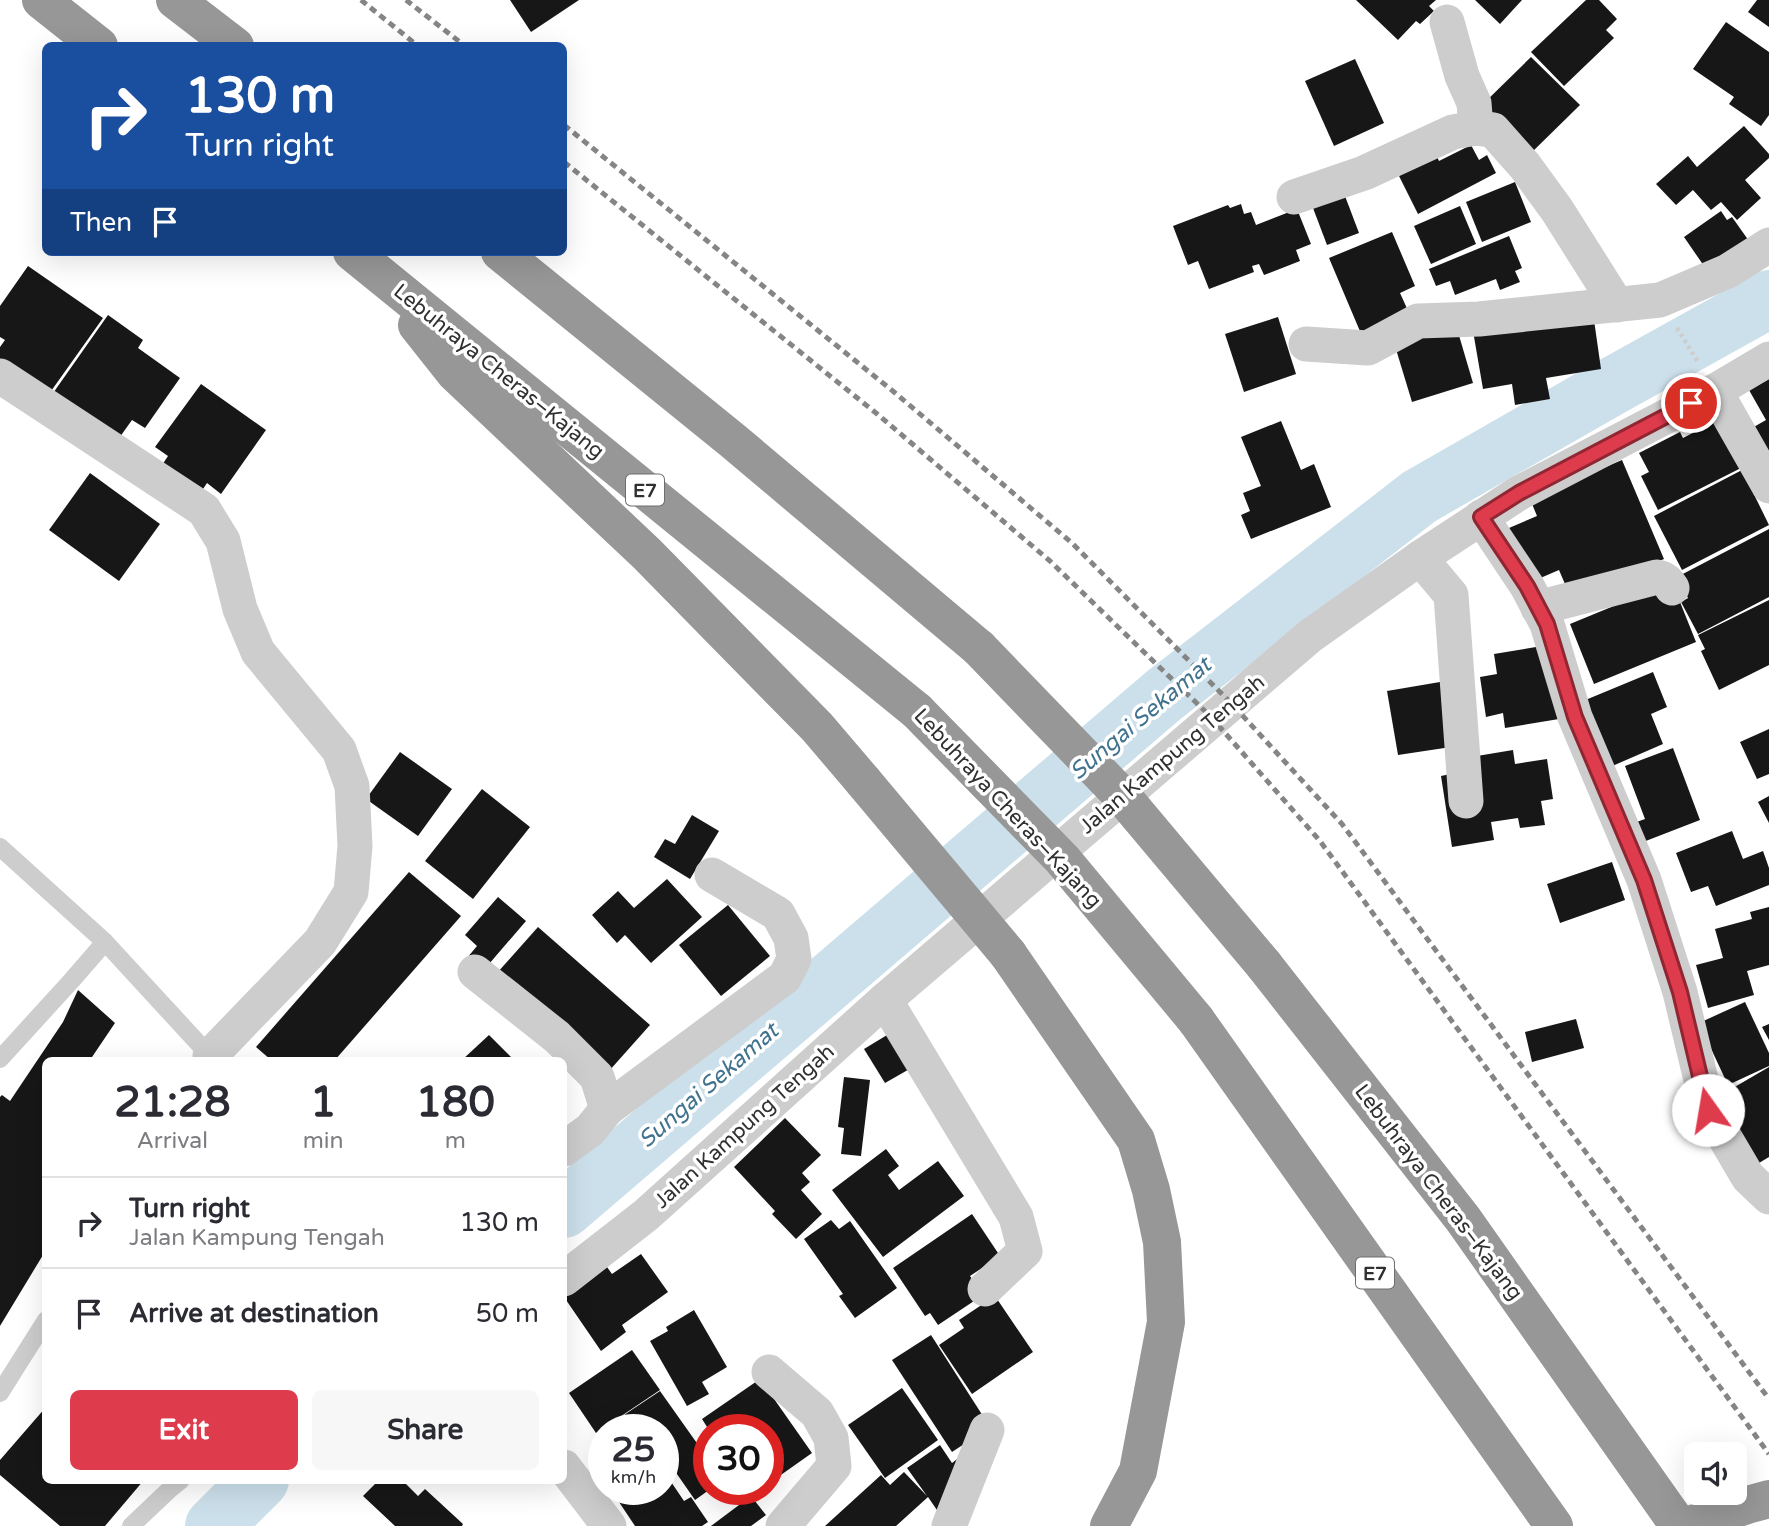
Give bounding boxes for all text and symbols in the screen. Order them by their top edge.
text: 130 m [185,67,335,126]
icon: right [70,70,161,161]
text: Turn right [185,127,334,165]
icon: arrive [146,203,184,241]
text: Then [70,207,132,238]
street label: Lebuhraya Cheras–Kajang [388,279,609,464]
pin [1661,373,1721,433]
icon: arrive [1672,384,1710,422]
road number: E7 [626,475,664,505]
water label: Sungai Sekamat [1064,650,1219,786]
street label: Jalan Kampung Tengah [1075,670,1270,839]
street label: Lebuhraya Cheras–Kajang [909,703,1107,913]
water label: Sungai Sekamat [633,1016,786,1154]
street label: Jalan Kampung Tengah [649,1039,839,1214]
position arrow [1671,1073,1745,1147]
text: 21:28 [114,1077,231,1128]
text: 1 [310,1077,336,1128]
text: 180 [416,1077,495,1128]
street label: Lebuhraya Cheras–Kajang [1349,1080,1528,1305]
text: Arrival [137,1127,208,1155]
text: min [303,1127,344,1155]
text: m [445,1127,466,1155]
text: Turn right [129,1193,250,1224]
icon: right [70,1204,108,1242]
text: 130 m [459,1207,539,1238]
text: Jalan Kampung Tengah [129,1224,385,1252]
road number: E7 [1356,1258,1394,1288]
icon: arrive [70,1295,108,1333]
text: Arrive at destination [129,1298,379,1329]
text: 50 m [476,1298,539,1329]
button: Exit [70,1390,298,1470]
button: Share [312,1390,539,1470]
speed limit sign: 30 [693,1414,784,1505]
text: 25 [612,1429,655,1471]
map controls [1684,1442,1747,1505]
button: sound [1684,1442,1747,1505]
text: km/h [611,1466,656,1488]

